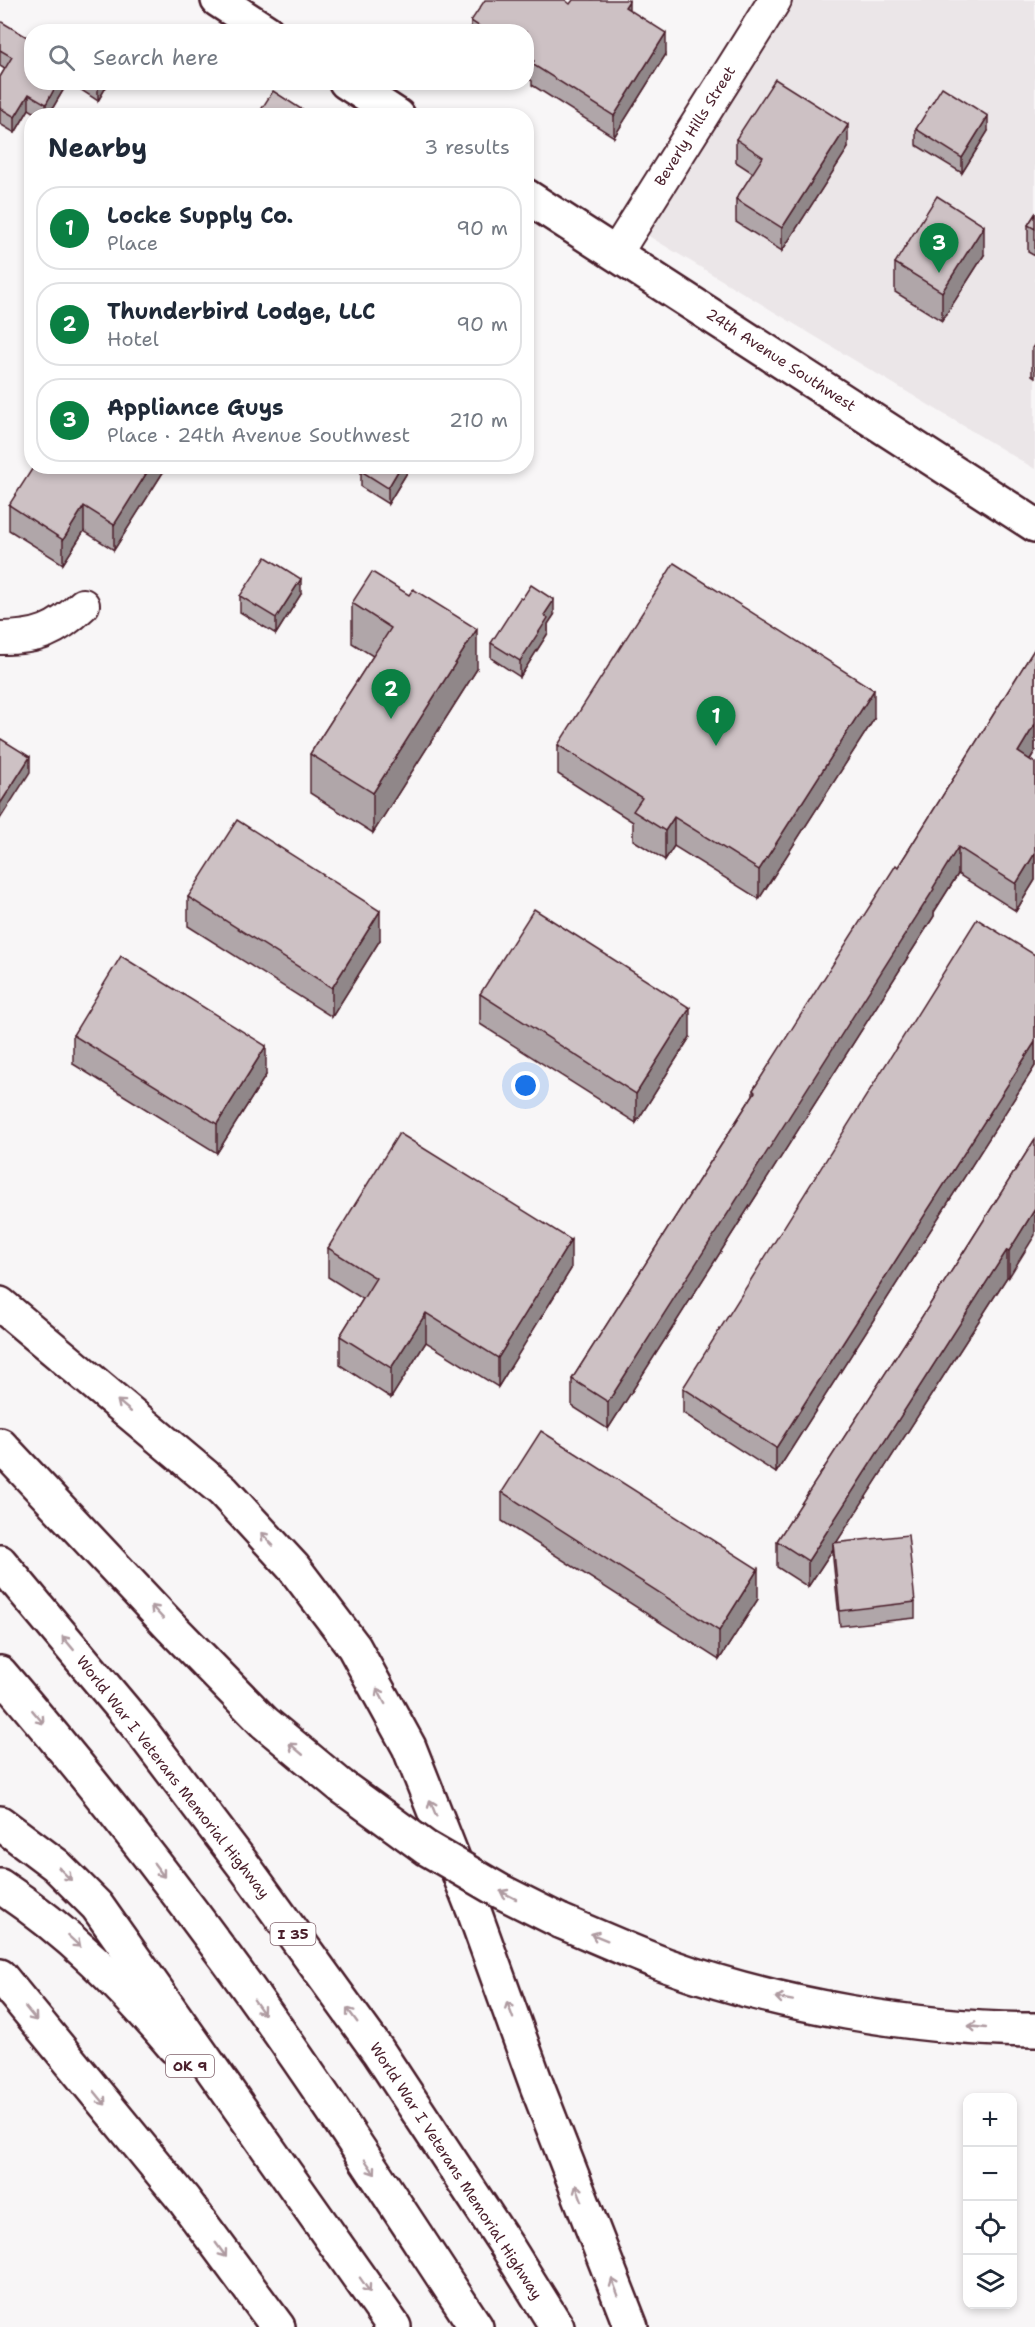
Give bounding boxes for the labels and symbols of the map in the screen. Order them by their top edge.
street label: Beverly Hills Street [650,62,740,190]
pin: 3 [920,224,958,273]
street label: 24th Avenue Southwest [702,304,860,416]
pin: 2 [372,670,410,719]
pin: 1 [696,696,736,746]
your location [511,1071,540,1100]
one-way arrow [116,1400,132,1413]
one-way arrow [259,1531,274,1546]
one-way arrow [150,1605,164,1620]
one-way arrow [62,1635,75,1651]
street label: World War I Veterans Memorial Highway [72,1651,274,1903]
one-way arrow [375,1688,387,1705]
one-way arrow [31,1709,45,1724]
one-way arrow [288,1742,304,1755]
one-way arrow [427,1800,438,1818]
one-way arrow [152,1862,165,1878]
one-way arrow [58,1867,73,1882]
one-way arrow [499,1889,517,1901]
road number: I 35 [270,1923,316,1945]
one-way arrow [590,1931,609,1942]
one-way arrow [66,1934,81,1948]
one-way arrow [775,1993,794,2004]
one-way arrow [253,1998,265,2014]
one-way arrow [503,2001,514,2020]
one-way arrow [25,2006,38,2022]
one-way arrow [346,2007,358,2023]
one-way arrow [967,2021,987,2032]
street label: World War I Veterans Memorial Highway [365,2039,547,2303]
road number: OK 9 [166,2055,214,2077]
one-way arrow [93,2090,106,2106]
one-way arrow [364,2158,376,2175]
one-way arrow [572,2184,583,2203]
one-way arrow [215,2242,227,2258]
one-way arrow [359,2276,371,2293]
one-way arrow [609,2278,620,2297]

